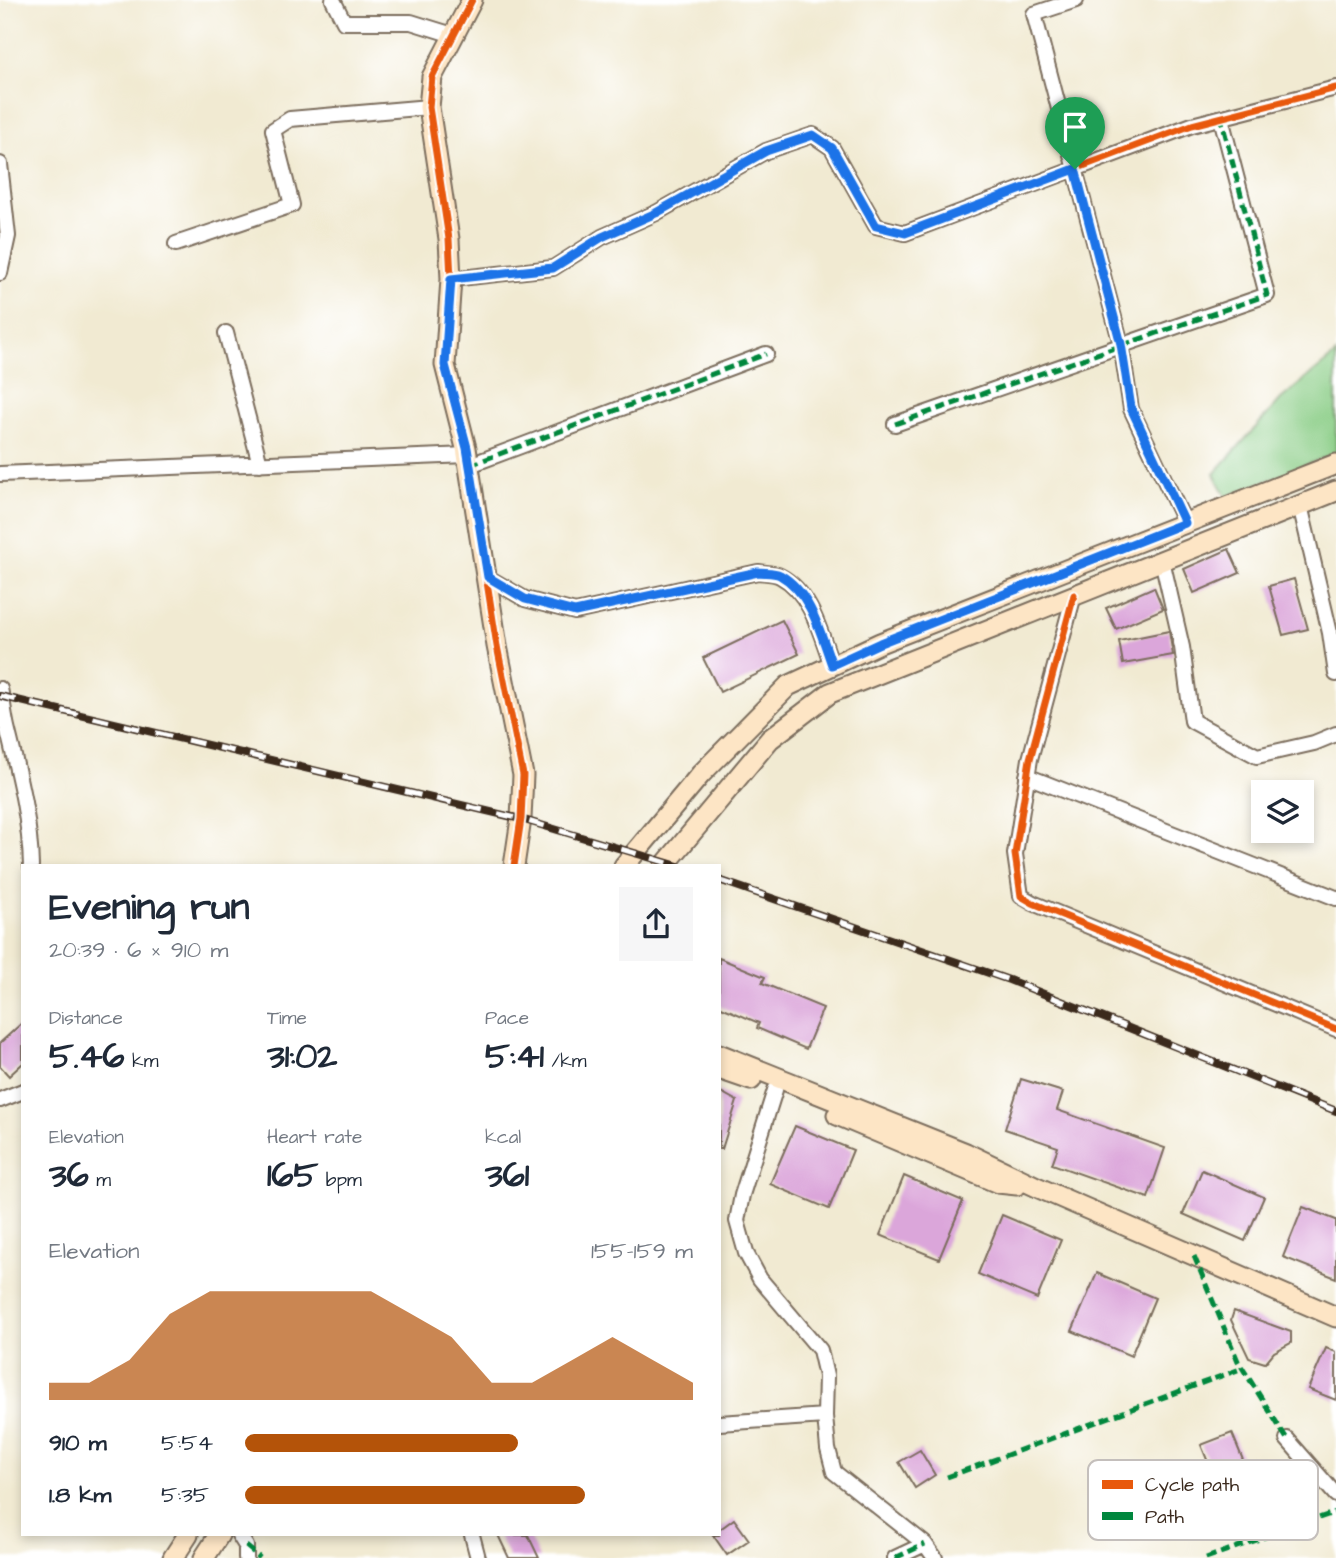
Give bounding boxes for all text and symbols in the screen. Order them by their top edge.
pin [1045,97,1105,169]
icon: arrive [1056,108,1094,146]
map controls [1251,780,1314,843]
button: layers [1251,780,1314,843]
text: Evening run [49,882,250,934]
button: share [619,887,693,961]
text: 20:39 · 6 × 910 m [49,934,228,966]
text: Distance [49,1005,123,1032]
text: Time [267,1005,307,1032]
text: Pace [485,1005,529,1032]
text: 5.46 [49,1032,124,1081]
text: 31:02 [267,1032,337,1081]
text: 5:41 [485,1032,544,1081]
text: km [124,1048,159,1075]
text: /km [544,1048,587,1075]
text: Elevation [49,1124,124,1151]
text: Heart rate [267,1124,362,1151]
text: kcal [485,1124,521,1151]
text: 36 [49,1151,89,1200]
text: 165 [267,1151,318,1200]
text: 361 [485,1151,529,1200]
text: m [89,1167,111,1194]
text: bpm [318,1167,362,1194]
text: Elevation [49,1235,140,1267]
text: 155–159 m [591,1235,693,1267]
text: 910 m [49,1427,107,1459]
text: 5:54 [161,1427,213,1459]
legend [1088,1460,1318,1540]
text: Cycle path [1145,1472,1240,1500]
text: 1.8 km [49,1479,111,1511]
text: 5:35 [161,1479,209,1511]
text: Path [1145,1504,1184,1531]

